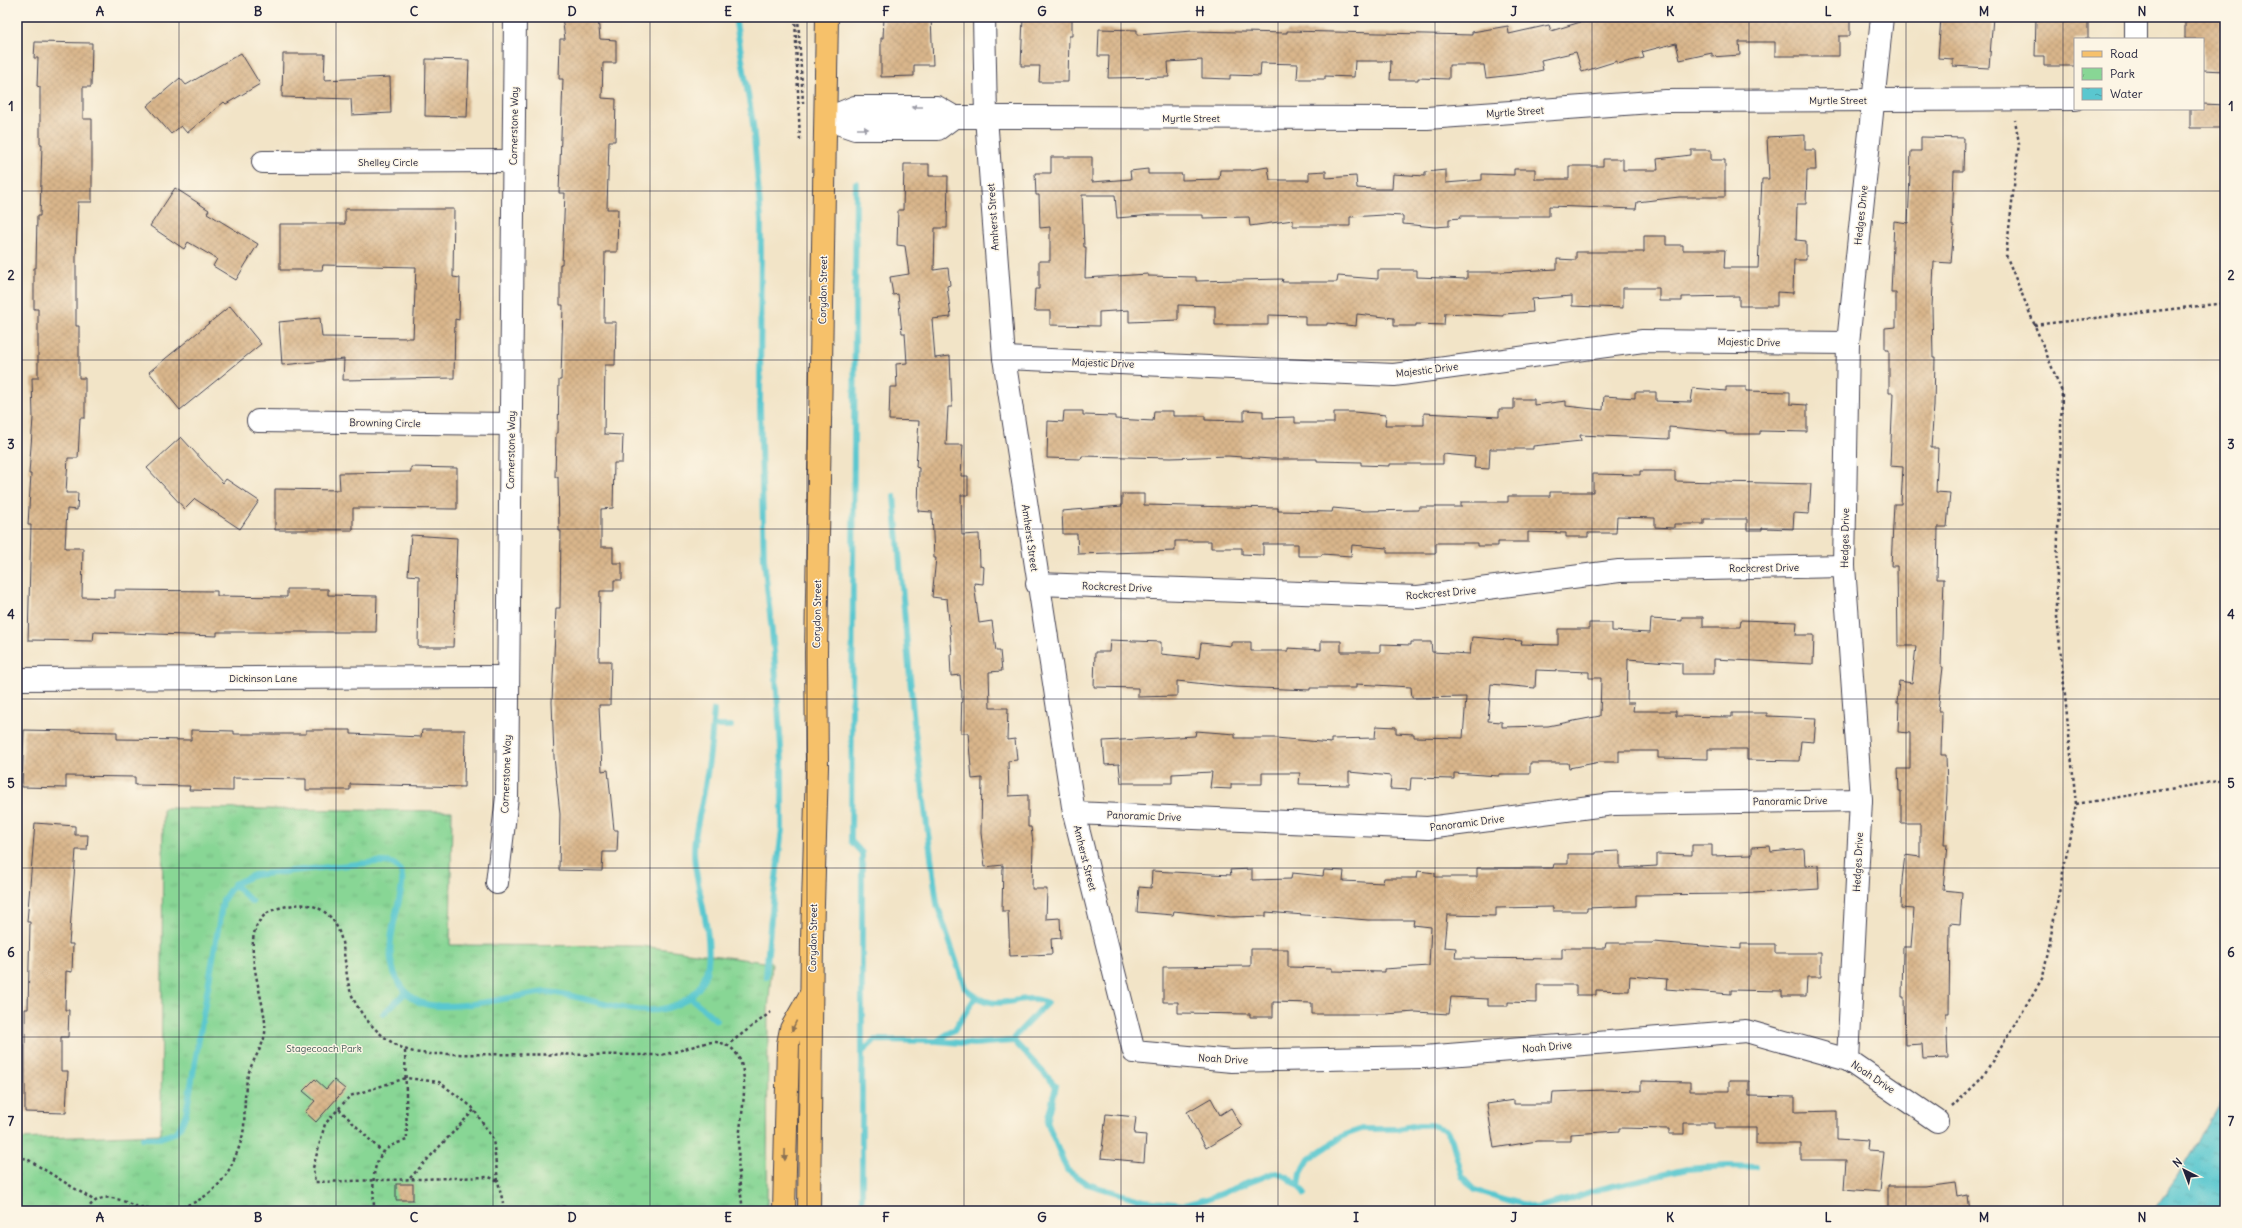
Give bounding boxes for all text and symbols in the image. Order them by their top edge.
text: A [96,3,105,20]
text: B [254,3,263,20]
text: C [410,3,419,20]
text: D [567,3,577,20]
text: E [724,3,732,20]
text: F [882,3,890,20]
text: G [1037,3,1047,20]
text: H [1195,3,1205,20]
text: I [1353,3,1359,20]
text: J [1511,3,1518,20]
text: K [1666,3,1675,20]
text: L [1824,3,1832,20]
text: M [1979,3,1989,20]
text: N [2138,3,2146,20]
legend [2074,38,2204,110]
text: Road [2110,46,2138,61]
text: Park [2110,66,2135,81]
text: Water [2110,86,2143,101]
street label: Cornerstone Way [507,87,521,165]
street label: Myrtle Street [1809,94,1868,107]
text: 1 [8,98,14,115]
text: 1 [2228,98,2234,115]
street label: Myrtle Street [1486,103,1545,121]
one-way arrow [910,104,923,110]
street label: Myrtle Street [1162,112,1221,125]
one-way arrow [857,126,870,132]
street label: Shelley Circle [358,156,418,169]
street label: Amherst Street [984,182,1002,251]
street label: Hedges Drive [1851,185,1871,245]
street label: Corydon Street [816,255,830,324]
text: 2 [7,267,15,284]
text: 2 [2227,267,2235,284]
street label: Majestic Drive [1718,335,1780,349]
street label: Majestic Drive [1071,355,1135,371]
street label: Majestic Drive [1395,360,1459,380]
street label: Cornerstone Way [504,411,518,489]
street label: Browning Circle [349,416,421,430]
text: 3 [7,436,15,453]
text: 3 [2227,436,2235,453]
street label: Amherst Street [1019,504,1041,573]
street label: Hedges Drive [1838,508,1852,568]
street label: Rockcrest Drive [1729,561,1799,575]
street label: Corydon Street [810,579,824,648]
street label: Rockcrest Drive [1082,579,1152,595]
street label: Rockcrest Drive [1405,583,1477,603]
text: 4 [7,606,15,623]
text: 4 [2227,606,2235,623]
street label: Dickinson Lane [229,672,297,685]
street label: Cornerstone Way [498,734,514,814]
text: 5 [7,775,15,792]
text: 5 [2227,775,2235,792]
street label: Panoramic Drive [1753,794,1827,808]
street label: Panoramic Drive [1106,808,1182,824]
street label: Panoramic Drive [1429,812,1505,834]
street label: Amherst Street [1071,824,1100,893]
street label: Hedges Drive [1850,832,1866,892]
street label: Corydon Street [806,903,820,972]
text: 6 [7,944,15,961]
text: 6 [2227,944,2235,961]
one-way arrow [791,1020,797,1031]
street label: Noah Drive [1522,1038,1572,1056]
park label: Stagecoach Park [286,1042,362,1055]
street label: Noah Drive [1198,1051,1248,1067]
street label: Noah Drive [1849,1058,1897,1096]
text: 7 [8,1113,15,1130]
text: 7 [2228,1113,2235,1130]
one-way arrow [782,1149,788,1162]
north arrow [2164,1150,2204,1190]
text: N [2170,1155,2185,1170]
text: A [96,1209,105,1226]
text: B [254,1209,263,1226]
text: C [410,1209,419,1226]
text: D [567,1209,577,1226]
text: E [724,1209,732,1226]
text: F [882,1209,890,1226]
text: G [1037,1209,1047,1226]
text: H [1195,1209,1205,1226]
text: I [1353,1209,1359,1226]
text: J [1511,1209,1518,1226]
text: K [1666,1209,1675,1226]
text: L [1824,1209,1832,1226]
text: M [1979,1209,1989,1226]
text: N [2138,1209,2146,1226]

